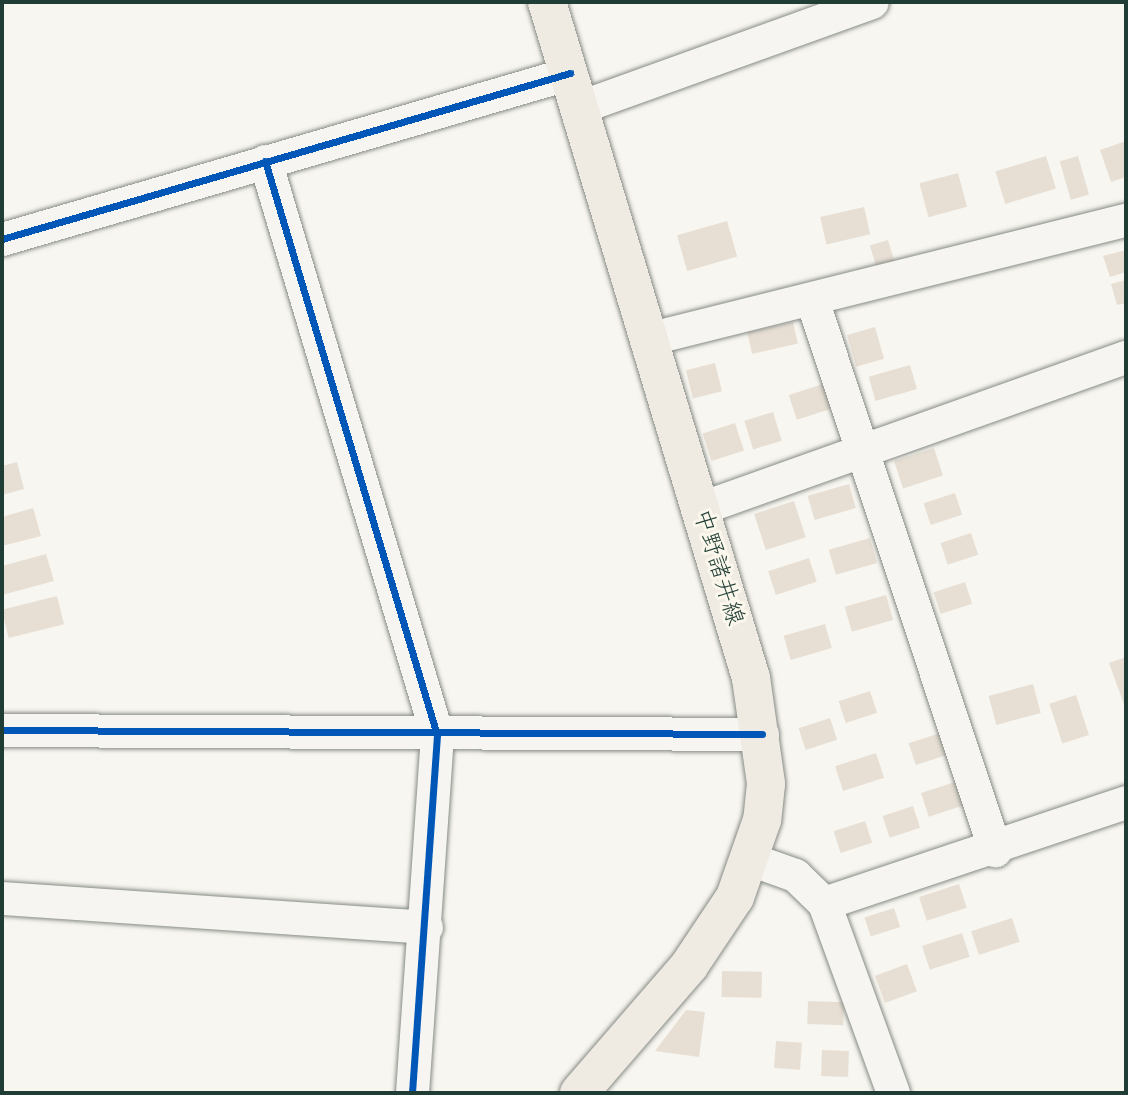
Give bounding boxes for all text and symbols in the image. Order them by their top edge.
street label: 中野諸井線 [685,506,747,630]

